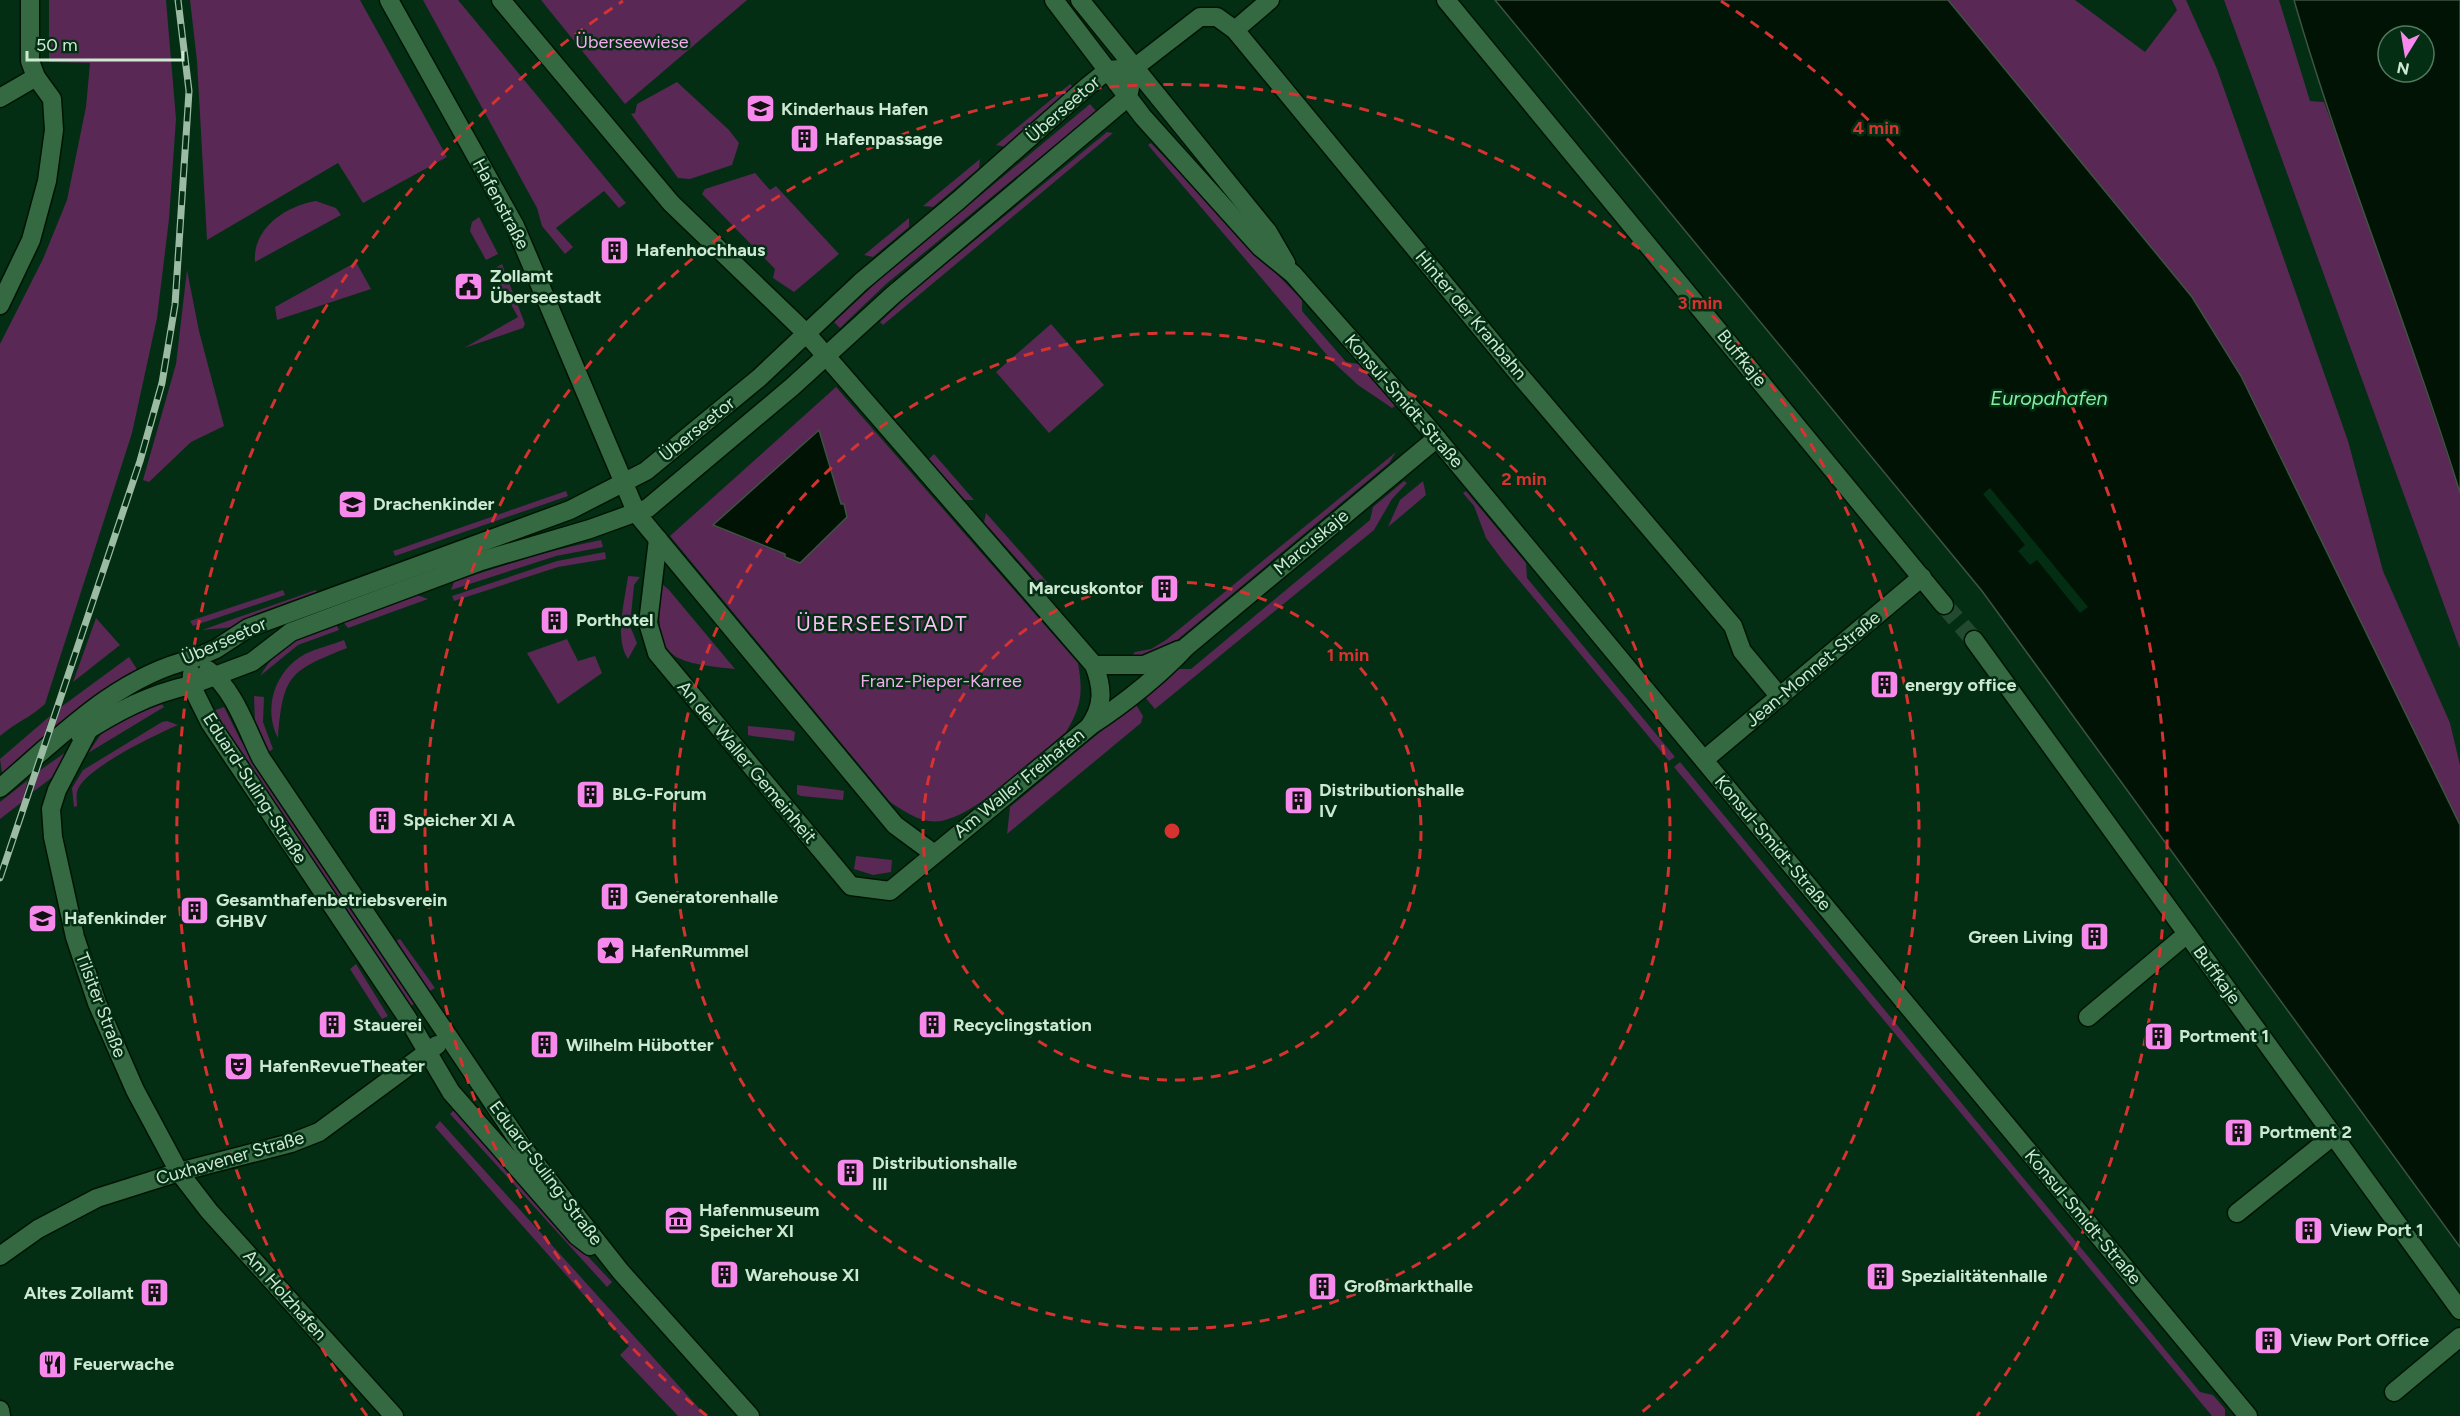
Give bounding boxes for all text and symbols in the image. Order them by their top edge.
scale bar [27,24,183,62]
north arrow [2376,24,2436,84]
park label: Überseewiese [575,31,689,53]
text: 50 m [36,34,78,56]
text: N [2395,58,2411,79]
street label: Überseetor [1022,71,1104,147]
school or university icon: Kinderhaus Hafen [744,93,776,125]
place label: Kinderhaus Hafen [781,98,928,120]
text: 4 min [1853,117,1899,139]
building icon: Hafenpassage [788,123,820,155]
place label: Hafenpassage [825,128,943,150]
street label: Hafenstraße [468,155,534,253]
building icon: Hafenhochhaus [599,234,631,266]
place label: Hafenhochhaus [636,239,766,261]
street label: Hinter der Kranbahn [1411,246,1531,384]
place label: Zollamt Überseestadt [490,265,602,308]
public building icon: Zollamt Überseestadt [453,270,485,302]
text: 3 min [1678,292,1722,314]
street label: Buffkaje [1712,325,1772,391]
street label: Konsul-Smidt-Straße [1340,330,1468,472]
water label: Europahafen [1990,386,2108,410]
street label: Überseetor [655,392,739,466]
text: 2 min [1501,468,1547,490]
school or university icon: Drachenkinder [336,488,368,520]
place label: Drachenkinder [373,493,495,515]
street label: Marcuskaje [1269,504,1353,580]
building icon: Marcuskontor [1148,572,1180,604]
place label: Marcuskontor [1028,577,1143,599]
building icon: Porthotel [539,604,571,636]
street label: Jean-Monnet-Straße [1741,606,1885,732]
place label: Porthotel [576,609,653,631]
district label: ÜBERSEESTADT [796,611,968,636]
street label: Überseetor [178,613,270,669]
text: 1 min [1327,644,1369,666]
building icon: energy office [1868,669,1900,701]
park label: Franz-Pieper-Karree [860,670,1022,692]
place label: energy office [1905,674,2017,696]
street label: An der Waller Gemeinheit [673,676,822,848]
street label: Eduard-Suling-Straße [198,709,312,868]
street label: Am Waller Freihafen [949,724,1089,842]
street label: Konsul-Smidt-Straße [1710,771,1836,915]
building icon: BLG-Forum [575,778,607,810]
place label: Distributionshalle IV [1319,779,1464,822]
place label: BLG-Forum [612,783,706,805]
building icon: Distributionshalle IV [1282,784,1314,816]
building icon: Speicher XI A [366,804,398,836]
place label: Speicher XI A [403,809,515,831]
centre of rings [1162,821,1182,841]
building icon: Generatorenhalle [598,881,630,913]
place label: Generatorenhalle [635,886,778,908]
place label: Gesamthafenbetriebsverein GHBV [216,889,447,932]
building icon: Gesamthafenbetriebsverein GHBV [179,894,211,926]
school or university icon: Hafenkinder [27,902,59,934]
place label: Hafenkinder [64,907,166,929]
building icon: Green Living [2078,921,2110,953]
place label: Green Living [1968,926,2073,948]
place icon: HafenRummel [594,935,626,967]
place label: HafenRummel [631,940,749,962]
street label: Buffkaje [2188,942,2246,1009]
street label: Tilsiter Straße [71,949,131,1061]
building icon: Stauerei [316,1009,348,1041]
building icon: Recyclingstation [916,1009,948,1041]
place label: Stauerei [353,1014,422,1036]
place label: Recyclingstation [953,1014,1092,1036]
building icon: Portment 1 [2142,1020,2174,1052]
place label: Portment 1 [2179,1025,2269,1047]
building icon: Wilhelm Hübotter [529,1029,561,1061]
place label: Wilhelm Hübotter [566,1034,714,1056]
theatre icon: HafenRevueTheater [222,1050,254,1082]
place label: HafenRevueTheater [259,1055,425,1077]
street label: Eduard-Suling-Straße [485,1096,608,1250]
building icon: Portment 2 [2222,1116,2254,1148]
place label: Portment 2 [2259,1121,2352,1143]
street label: Cuxhavener Straße [153,1126,307,1190]
street label: Konsul-Smidt-Straße [2020,1145,2146,1289]
place label: Distributionshalle III [872,1152,1017,1195]
building icon: Distributionshalle III [835,1157,867,1189]
place label: Hafenmuseum Speicher XI [699,1199,819,1242]
museum icon: Hafenmuseum Speicher XI [662,1204,694,1236]
building icon: View Port 1 [2293,1214,2325,1246]
place label: View Port 1 [2330,1219,2424,1241]
street label: Am Holzhafen [239,1245,331,1345]
building icon: Warehouse XI [708,1259,740,1291]
building icon: Spezialitätenhalle [1864,1260,1896,1292]
place label: Warehouse XI [745,1264,859,1286]
place label: Spezialitätenhalle [1901,1265,2047,1287]
building icon: Großmarkthalle [1307,1270,1339,1302]
place label: Großmarkthalle [1344,1275,1473,1297]
building icon: Altes Zollamt [139,1277,171,1309]
place label: Altes Zollamt [24,1282,134,1304]
building icon: View Port Office [2253,1324,2285,1356]
place label: View Port Office [2290,1329,2429,1351]
restaurant icon: Feuerwache [36,1348,68,1380]
place label: Feuerwache [73,1353,174,1375]

